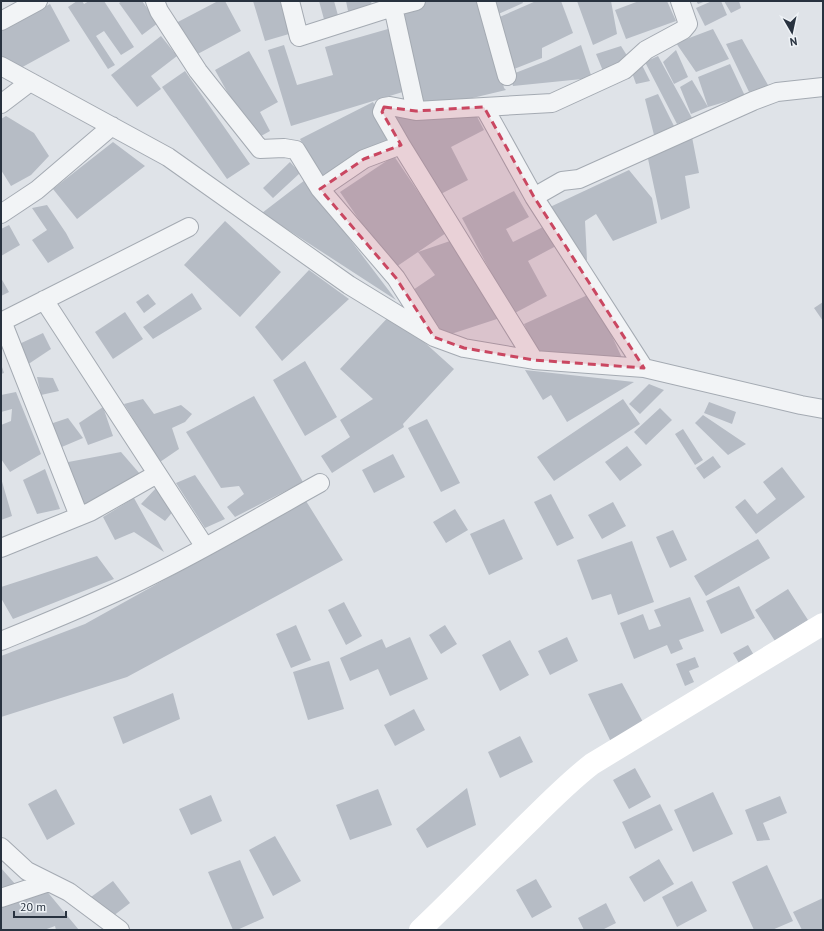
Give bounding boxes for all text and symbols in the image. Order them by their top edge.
north arrow [772,12,812,52]
text: N [789,34,798,49]
scale bar [14,893,66,919]
text: 20 m [20,899,46,914]

